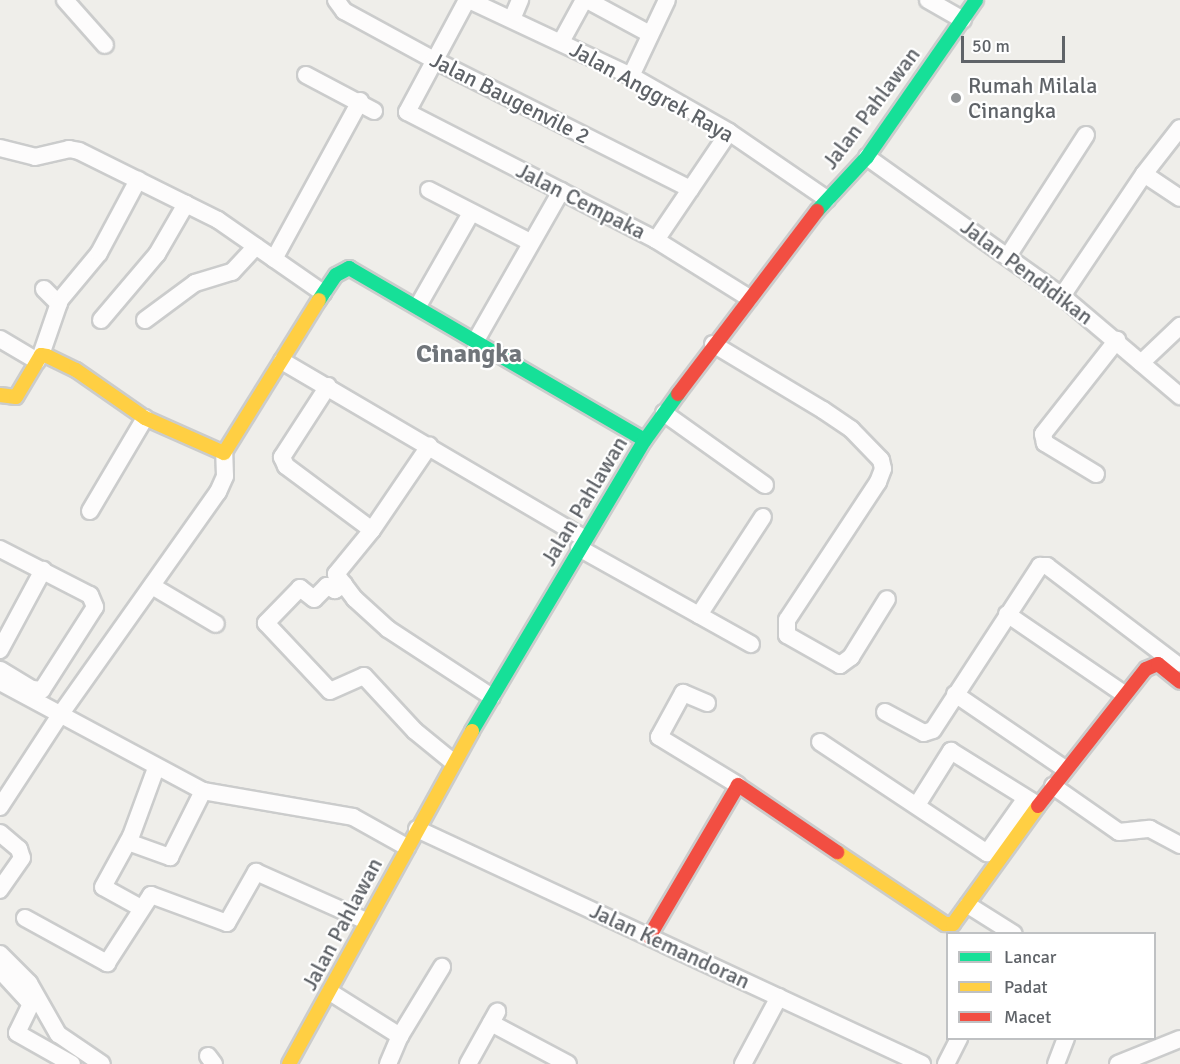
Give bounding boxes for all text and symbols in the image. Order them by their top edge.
scale bar [964,24,1068,62]
text: 50 m [972,35,1010,57]
street label: Jalan Anggrek Raya [565,36,739,148]
street label: Jalan Pahlawan [816,42,926,174]
street label: Jalan Baugenvile 2 [426,46,594,150]
place label: Rumah Milala Cinangka [968,72,1097,124]
marker: Rumah Milala Cinangka [949,91,963,105]
street label: Jalan Cempaka [512,157,650,245]
street label: Jalan Pendidikan [956,214,1098,330]
district label: Cinangka [416,339,522,371]
street label: Jalan Pahlawan [535,432,633,570]
street label: Jalan Pahlawan [296,853,388,995]
street label: Jalan Kemandoran [586,897,754,995]
legend [946,932,1156,1040]
text: Lancar [1004,946,1056,968]
text: Padat [1004,976,1048,998]
text: Macet [1004,1006,1051,1028]

